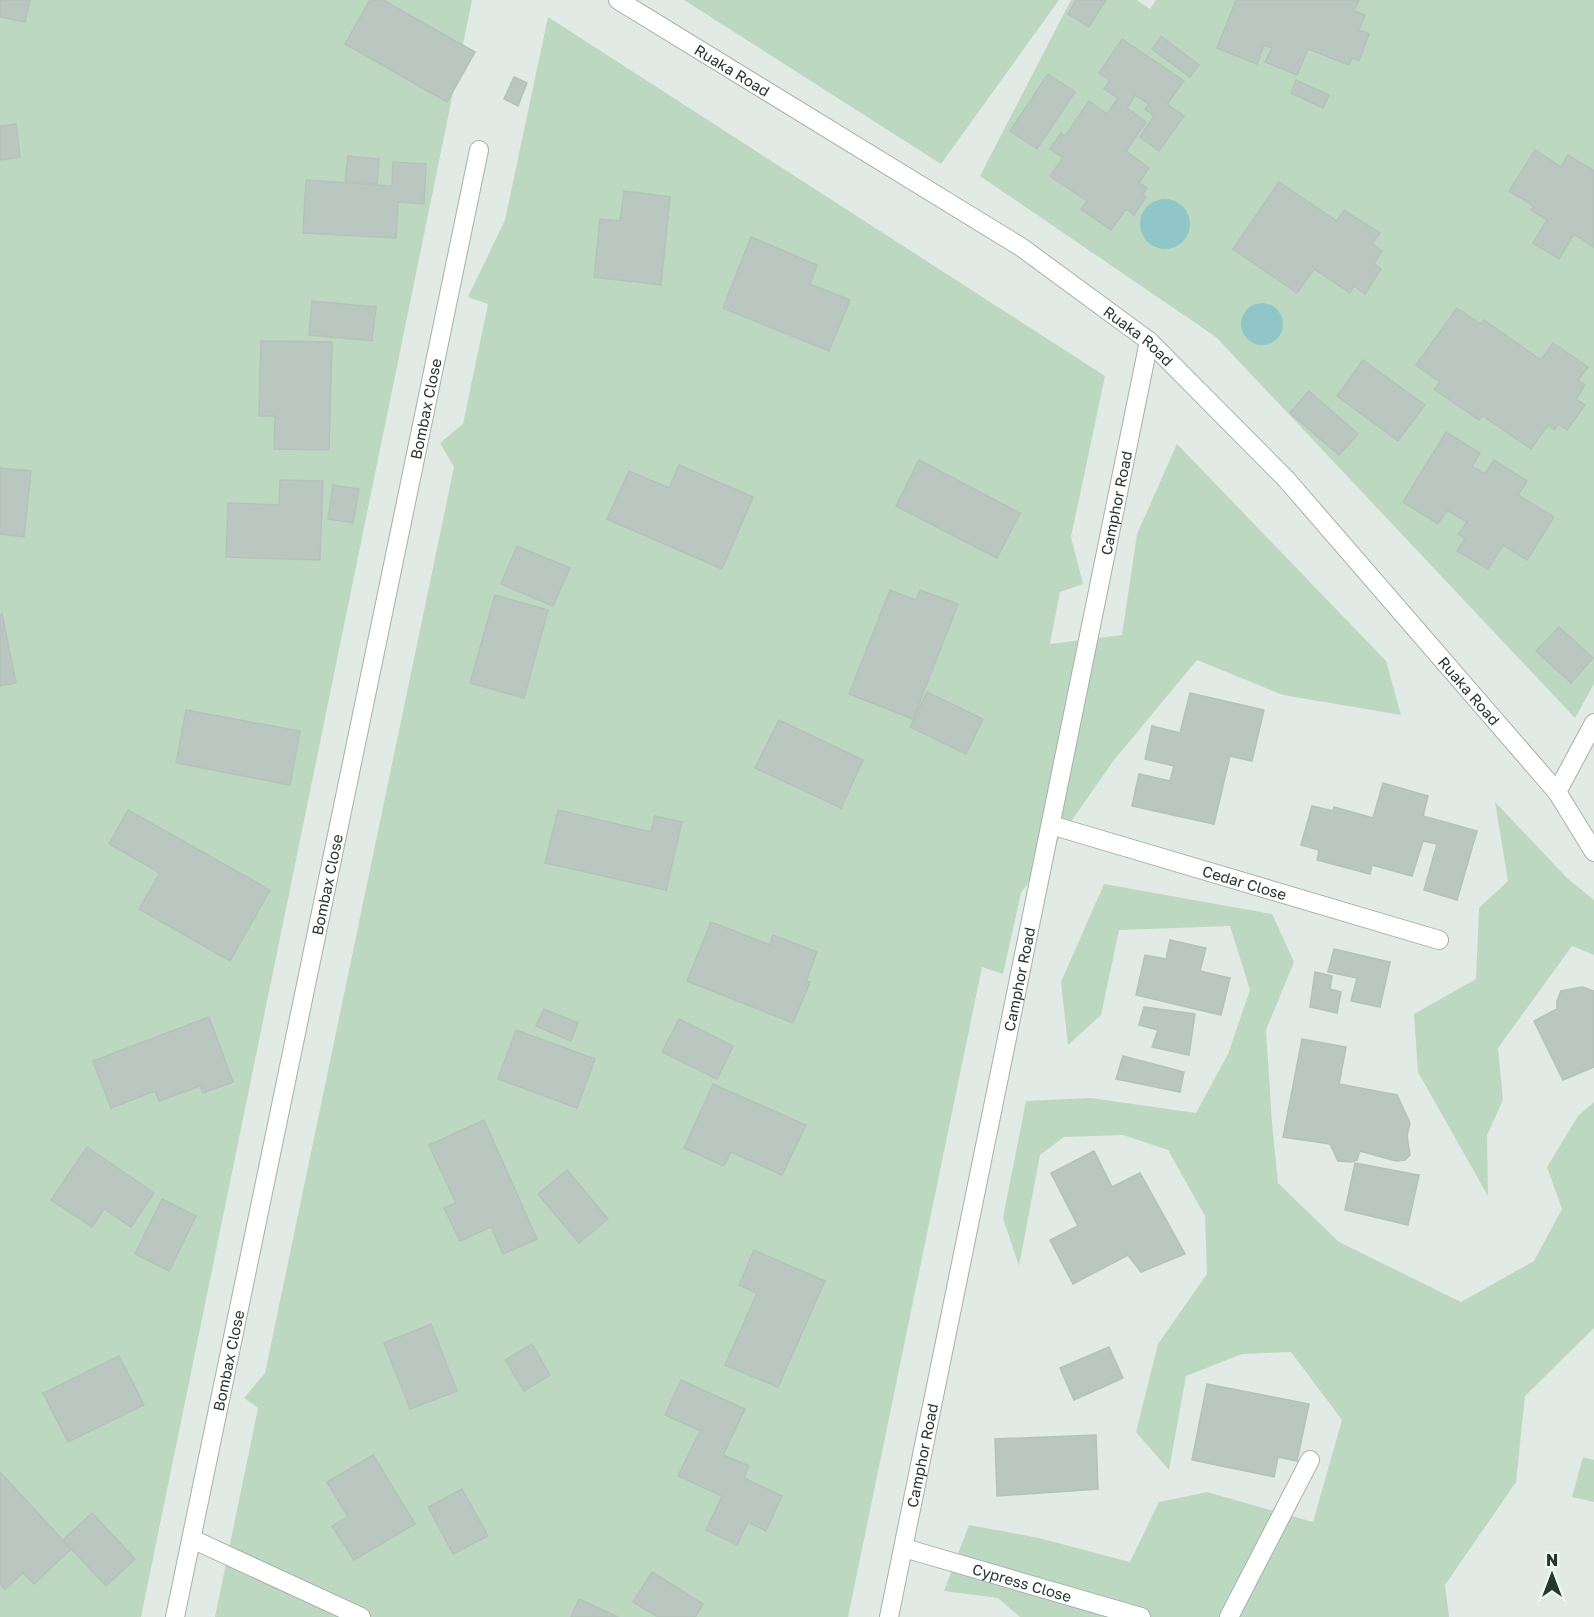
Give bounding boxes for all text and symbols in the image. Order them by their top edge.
street label: Ruaka Road [691,40,773,100]
street label: Ruaka Road [1100,302,1177,369]
street label: Bombax Close [406,356,445,461]
street label: Camphor Road [1097,449,1135,557]
street label: Ruaka Road [1435,653,1504,729]
street label: Bombax Close [308,832,346,937]
street label: Cedar Close [1201,861,1289,903]
street label: Camphor Road [1000,925,1038,1033]
street label: Bombax Close [209,1308,247,1413]
street label: Camphor Road [903,1402,941,1509]
north arrow [1522,1545,1582,1605]
text: N [1546,1550,1558,1570]
street label: Cypress Close [970,1559,1074,1605]

